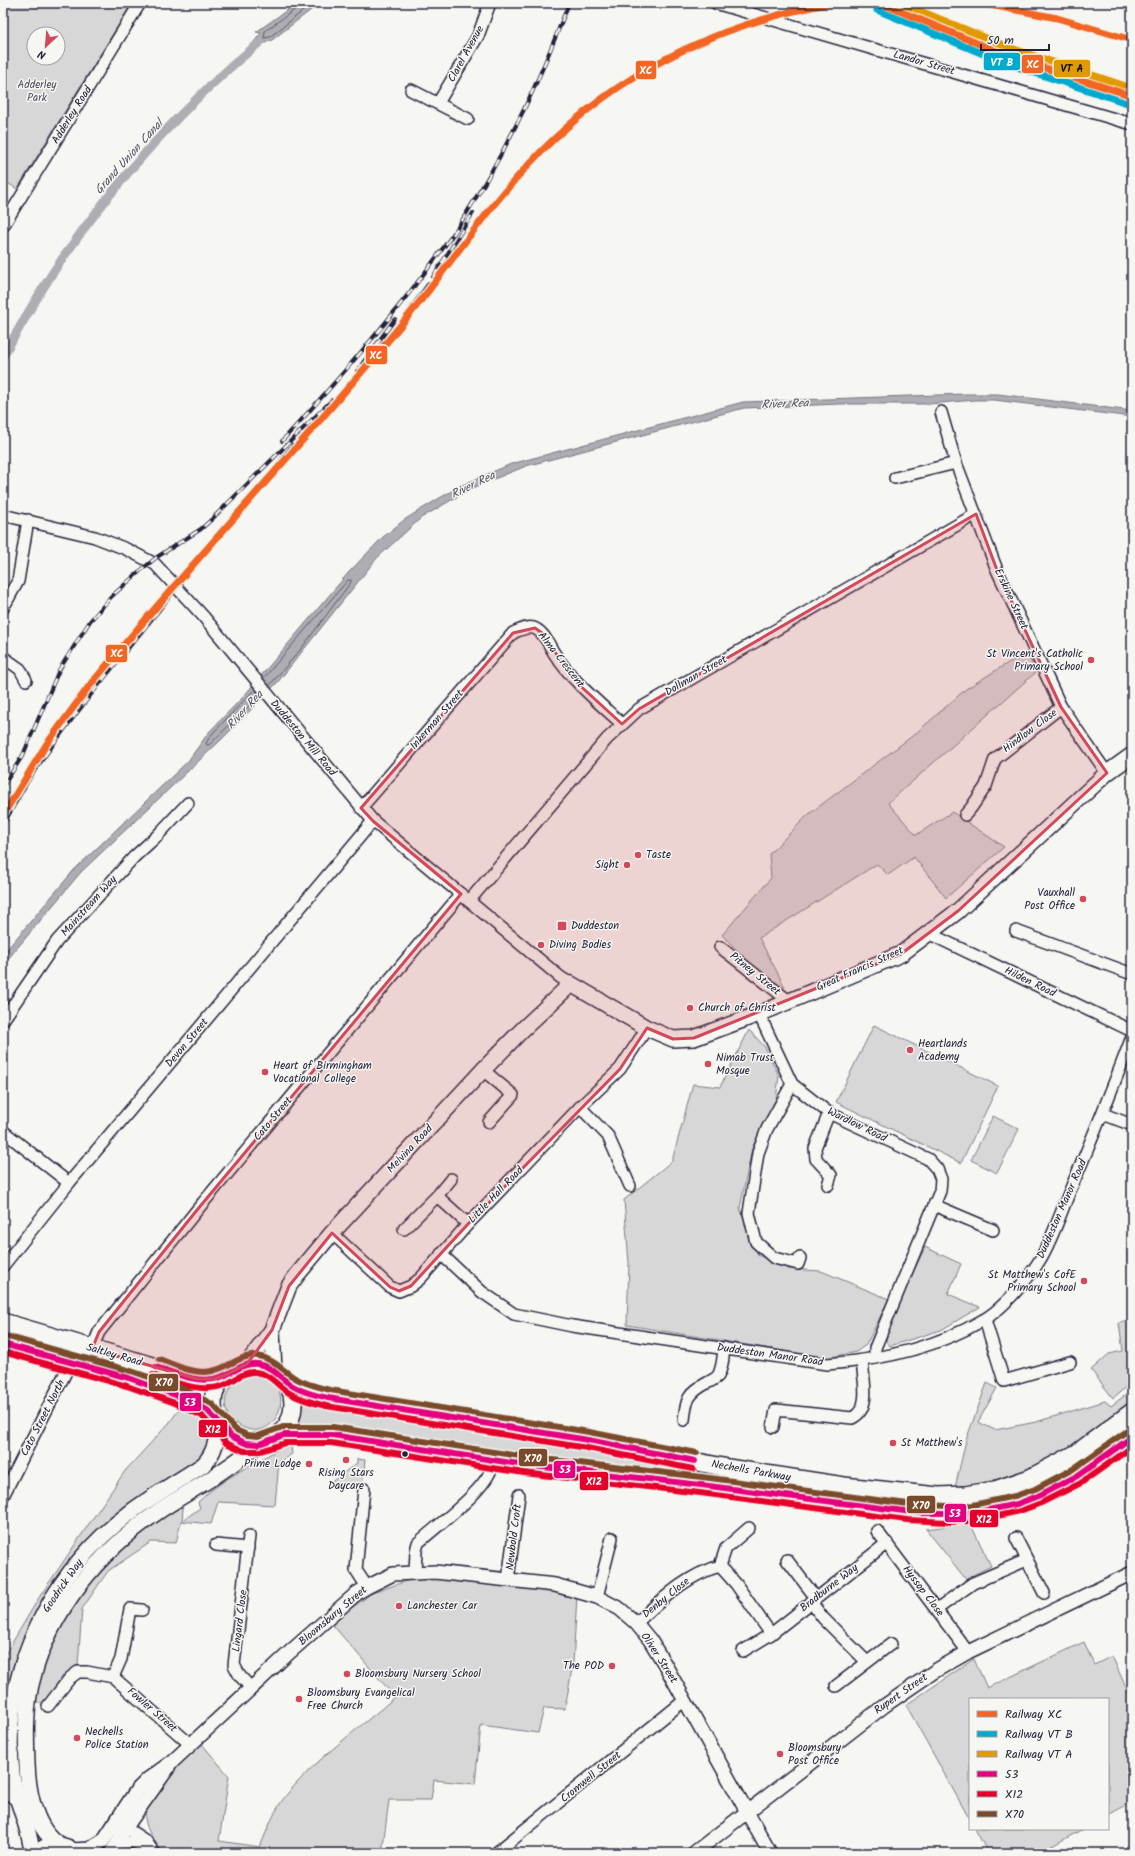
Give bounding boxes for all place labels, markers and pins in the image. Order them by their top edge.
place label: St Vincent's Catholic Primary School [986,645,1083,676]
marker: St Vincent's Catholic Primary School [1086,655,1096,665]
place label: Taste [646,846,671,864]
marker: Taste [633,850,643,860]
place label: Sight [595,856,620,874]
marker: Sight [622,860,632,870]
place label: Vauxhall Post Office [1024,884,1075,915]
marker: Vauxhall Post Office [1078,894,1088,904]
place label: Duddeston [571,917,619,935]
marker: Duddeston [556,920,568,932]
place label: Diving Bodies [549,936,612,954]
marker: Diving Bodies [536,940,546,950]
place label: Church of Christ [698,999,777,1017]
marker: Church of Christ [685,1003,695,1013]
place label: Heartlands Academy [918,1035,968,1066]
marker: Heartlands Academy [905,1045,915,1055]
place label: Nimab Trust Mosque [716,1049,775,1080]
place label: Heart of Birmingham Vocational College [273,1057,372,1088]
marker: Nimab Trust Mosque [703,1059,713,1069]
marker: Heart of Birmingham Vocational College [260,1067,270,1077]
place label: St Matthew's CofE Primary School [988,1266,1077,1297]
marker: St Matthew's CofE Primary School [1079,1276,1089,1286]
place label: St Matthew's [901,1434,963,1452]
marker: St Matthew's [888,1438,898,1448]
unlabelled marker [400,1449,410,1459]
place label: Prime Lodge [244,1455,301,1473]
marker: Rising Stars Daycare [341,1455,351,1465]
marker: Prime Lodge [304,1459,314,1469]
place label: Rising Stars Daycare [318,1464,374,1495]
place label: Lanchester Car [407,1597,478,1615]
marker: Lanchester Car [394,1601,404,1611]
place label: The POD [563,1657,604,1675]
marker: The POD [607,1661,617,1671]
place label: Bloomsbury Nursery School [355,1665,481,1683]
marker: Bloomsbury Nursery School [342,1669,352,1679]
place label: Bloomsbury Evangelical Free Church [307,1684,415,1715]
marker: Bloomsbury Evangelical Free Church [294,1694,304,1704]
place label: Nechells Police Station [85,1723,149,1754]
marker: Nechells Police Station [72,1733,82,1743]
place label: Bloomsbury Post Office [788,1739,842,1770]
marker: Bloomsbury Post Office [775,1749,785,1759]

